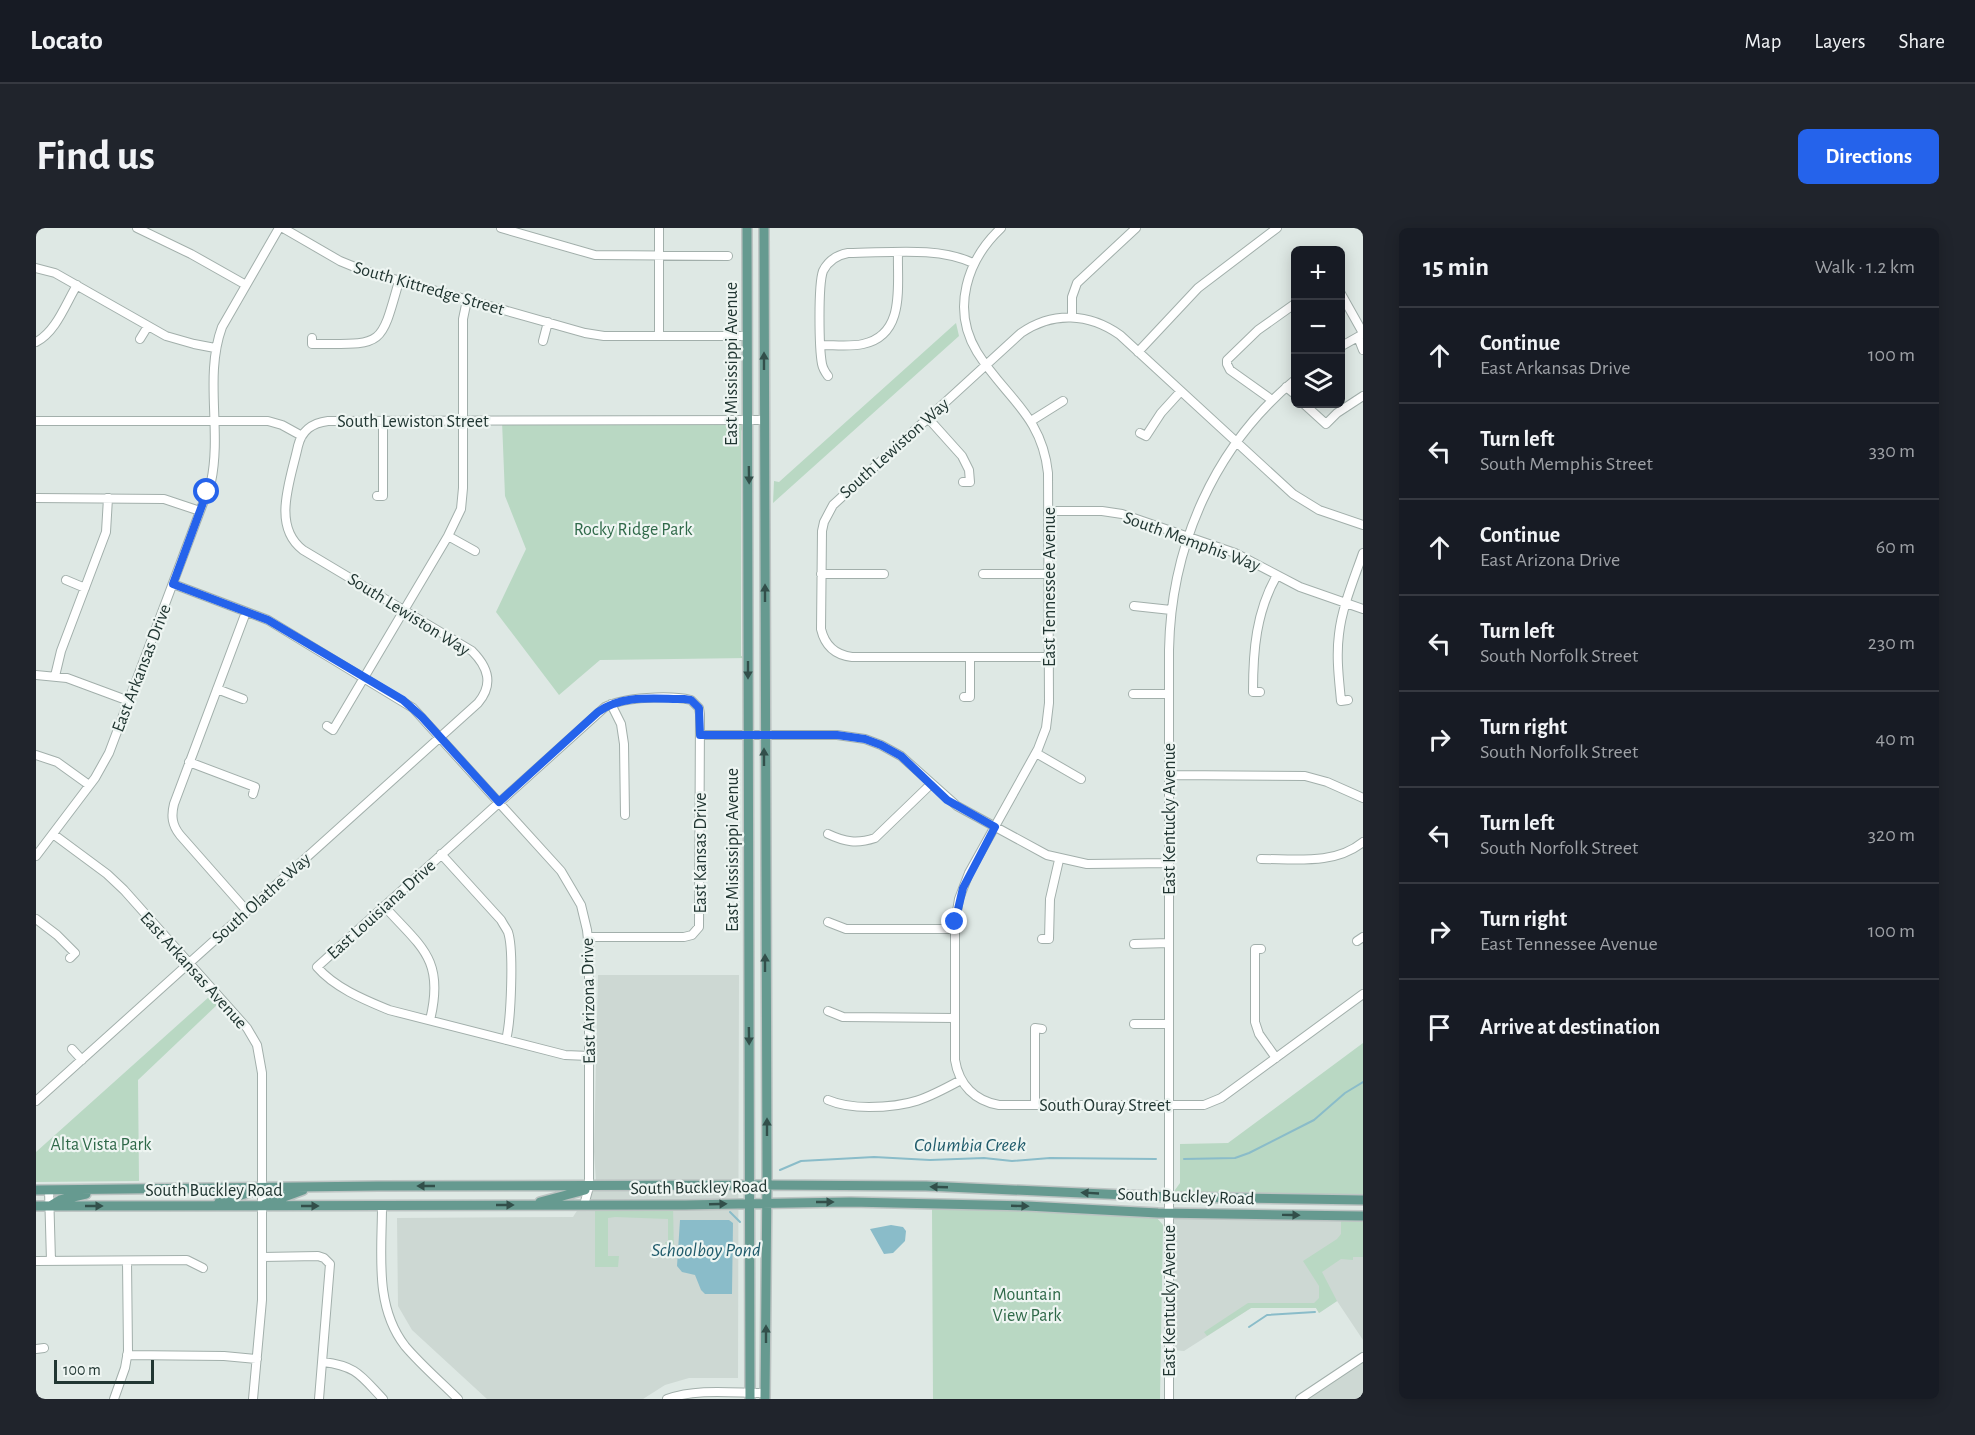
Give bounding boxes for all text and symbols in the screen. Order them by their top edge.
text: Locato [30,27,103,55]
text: Map [1745,31,1781,52]
text: Layers [1814,31,1865,52]
text: Share [1898,31,1945,52]
button: Directions [1798,129,1939,184]
text: Find us [36,135,155,177]
map controls [1291,246,1345,408]
button: + [1291,246,1345,300]
text: 15 min [1423,254,1489,280]
text: Walk · 1.2 km [1815,257,1915,277]
street label: South Kittredge Street [351,259,506,319]
street label: East Mississippi Avenue [723,282,741,446]
button: − [1291,300,1345,354]
text: Continue [1480,332,1560,354]
icon: ahead [1423,339,1456,372]
text: 100 m [1868,345,1915,365]
one-way arrow [759,352,769,371]
button: layers [1291,354,1345,408]
text: East Arkansas Drive [1480,358,1630,378]
street label: South Lewiston Way [837,395,953,502]
street label: South Lewiston Street [337,413,489,431]
text: Turn left [1480,428,1554,450]
icon: left [1423,435,1456,468]
text: 330 m [1869,441,1915,461]
text: South Memphis Street [1480,454,1653,474]
one-way arrow [744,466,753,485]
route start [193,478,219,504]
street label: East Tennessee Avenue [1041,507,1059,667]
street label: South Memphis Way [1121,509,1263,575]
park label: Rocky Ridge Park [574,521,693,539]
text: Continue [1480,524,1560,546]
icon: ahead [1423,531,1456,564]
text: 60 m [1876,537,1915,557]
text: East Arizona Drive [1480,550,1620,570]
street label: South Lewiston Way [344,570,473,660]
one-way arrow [760,583,769,602]
street label: East Arkansas Drive [109,602,175,735]
text: Turn left [1480,620,1554,642]
icon: left [1423,627,1456,660]
text: 230 m [1868,633,1915,653]
text: South Norfolk Street [1480,646,1638,666]
one-way arrow [743,661,753,680]
text: Turn right [1480,716,1567,738]
icon: right [1423,723,1456,756]
text: 40 m [1876,729,1915,749]
text: South Norfolk Street [1480,742,1638,762]
street label: East Kentucky Avenue [1161,743,1179,895]
one-way arrow [759,748,769,767]
street label: East Mississippi Avenue [724,768,742,932]
street label: East Kansas Drive [692,792,710,914]
text: Turn left [1480,812,1554,834]
icon: left [1423,819,1456,852]
text: 320 m [1868,825,1915,845]
text: South Norfolk Street [1480,838,1638,858]
street label: South Olathe Way [209,850,315,947]
street label: East Louisiana Drive [324,857,439,963]
route end [941,908,967,934]
text: Turn right [1480,908,1567,930]
street label: East Arkansas Avenue [136,909,250,1033]
icon: right [1423,915,1456,948]
text: 100 m [1868,921,1915,941]
text: East Tennessee Avenue [1480,934,1658,954]
street label: East Arizona Drive [579,938,599,1064]
one-way arrow [760,954,770,973]
icon: arrive [1423,1011,1456,1044]
text: Arrive at destination [1480,1016,1660,1038]
one-way arrow [744,1027,753,1046]
street label: South Ouray Street [1039,1097,1171,1115]
one-way arrow [762,1117,771,1136]
water label: Columbia Creek [914,1135,1026,1155]
park label: Alta Vista Park [50,1136,152,1154]
street label: South Buckley Road [630,1178,768,1198]
one-way arrow [416,1181,435,1191]
street label: South Buckley Road [145,1182,283,1200]
one-way arrow [929,1182,948,1192]
street label: South Buckley Road [1117,1186,1255,1208]
one-way arrow [1081,1188,1100,1197]
one-way arrow [816,1197,835,1207]
one-way arrow [708,1199,727,1209]
one-way arrow [496,1200,515,1210]
one-way arrow [85,1201,104,1211]
one-way arrow [301,1201,320,1211]
one-way arrow [1010,1201,1029,1210]
one-way arrow [1281,1211,1300,1220]
street label: East Kentucky Avenue [1161,1225,1179,1377]
water label: Schoolboy Pond [651,1240,761,1260]
park label: Mountain View Park [993,1286,1062,1325]
one-way arrow [761,1325,771,1344]
scale bar [54,1357,154,1384]
text: 100 m [63,1362,101,1378]

